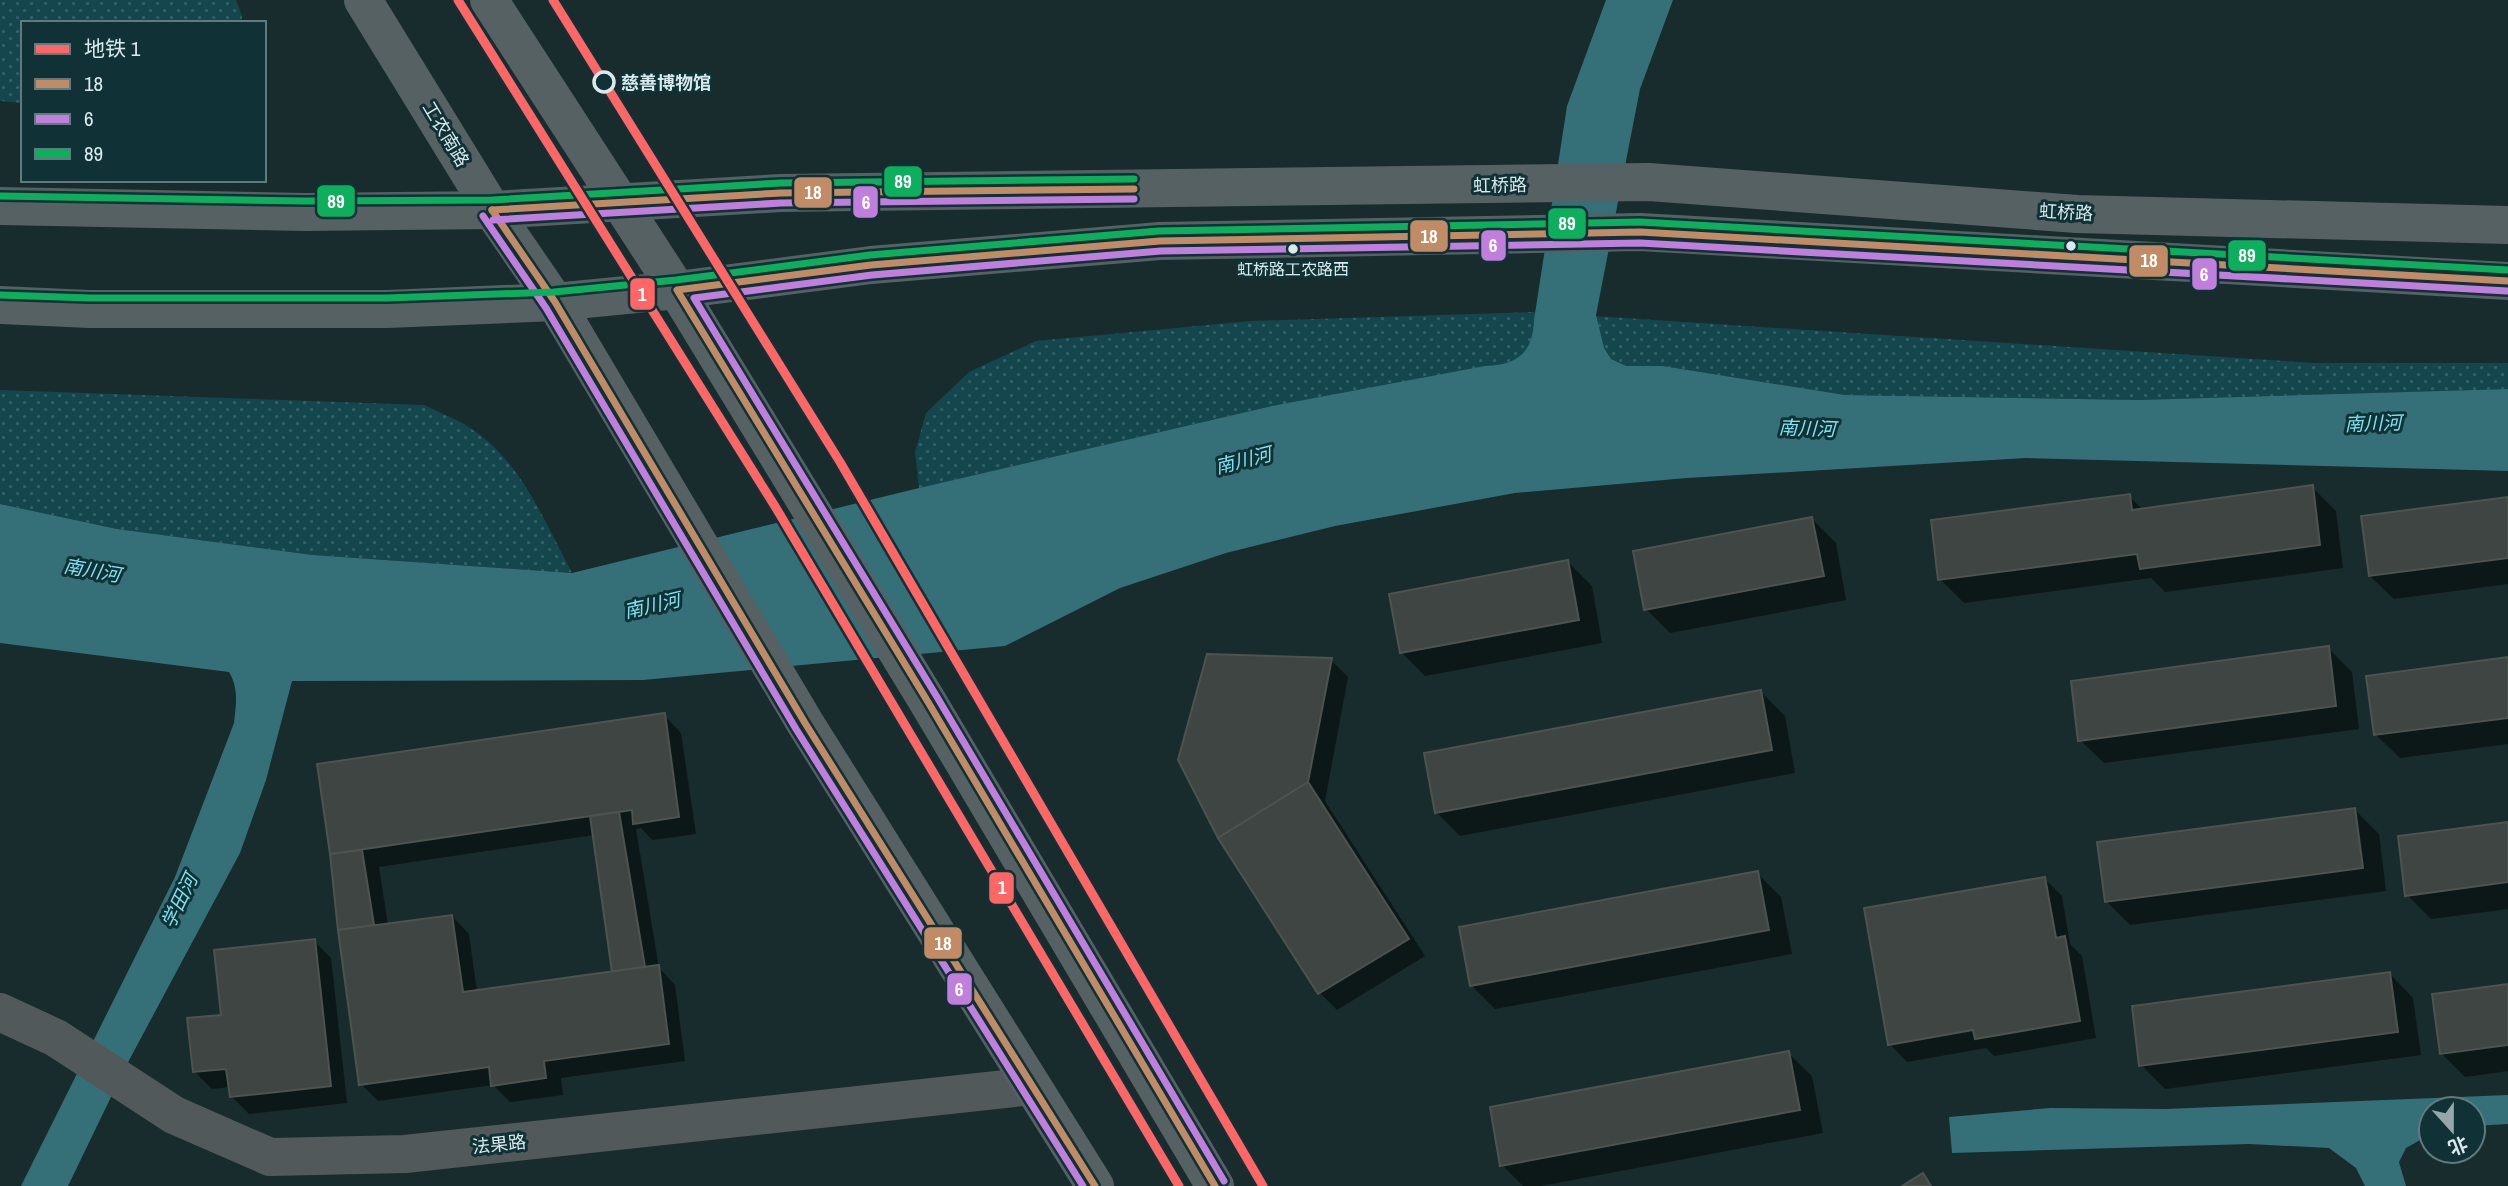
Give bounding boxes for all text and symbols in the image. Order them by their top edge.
legend [21,21,266,182]
text: 地铁 1 [84,34,141,63]
text: 18 [84,69,103,98]
place label: 慈善博物馆 [621,70,711,95]
marker: 慈善博物馆 [593,71,615,93]
street label: 工农南路 [417,97,475,171]
text: 6 [84,104,94,133]
text: 89 [84,139,103,168]
line badge: 89 [883,165,923,198]
text: 89 [894,168,912,194]
street label: 虹桥路 [1473,172,1527,198]
line badge: 18 [793,176,833,209]
text: 18 [804,179,822,205]
line badge: 89 [316,184,356,218]
line badge: 6 [852,185,879,219]
text: 89 [327,188,345,214]
text: 6 [862,189,871,215]
street label: 虹桥路 [2038,198,2094,226]
line badge: 89 [1547,207,1587,240]
text: 89 [1558,210,1576,236]
line badge: 18 [1409,219,1449,253]
text: 18 [1420,223,1438,249]
line badge: 6 [1480,229,1507,262]
text: 6 [1489,232,1498,258]
unlabelled marker [2064,239,2078,253]
line badge: 89 [2227,239,2267,272]
marker: 虹桥路工农路西 [1286,242,1300,256]
text: 89 [2238,242,2256,268]
line badge: 18 [2128,244,2169,278]
text: 18 [2140,247,2158,273]
line badge: 6 [2191,257,2218,291]
place label: 虹桥路工农路西 [1237,258,1349,280]
text: 6 [2200,261,2209,287]
line badge: 1 [629,277,656,311]
text: 1 [638,281,647,307]
water label: 南川河 [2344,409,2406,437]
water label: 南川河 [1778,414,1840,442]
water label: 南川河 [1212,440,1278,480]
water label: 南川河 [62,552,126,588]
water label: 南川河 [621,585,687,624]
water label: 学田河 [155,866,205,932]
line badge: 1 [988,871,1015,905]
text: 1 [998,874,1007,900]
line badge: 18 [923,926,963,960]
text: 18 [934,930,952,956]
line badge: 6 [946,972,973,1006]
text: 6 [955,976,964,1002]
north arrow [2417,1095,2487,1165]
street label: 法果路 [471,1129,527,1159]
text: 北 [2445,1130,2472,1161]

